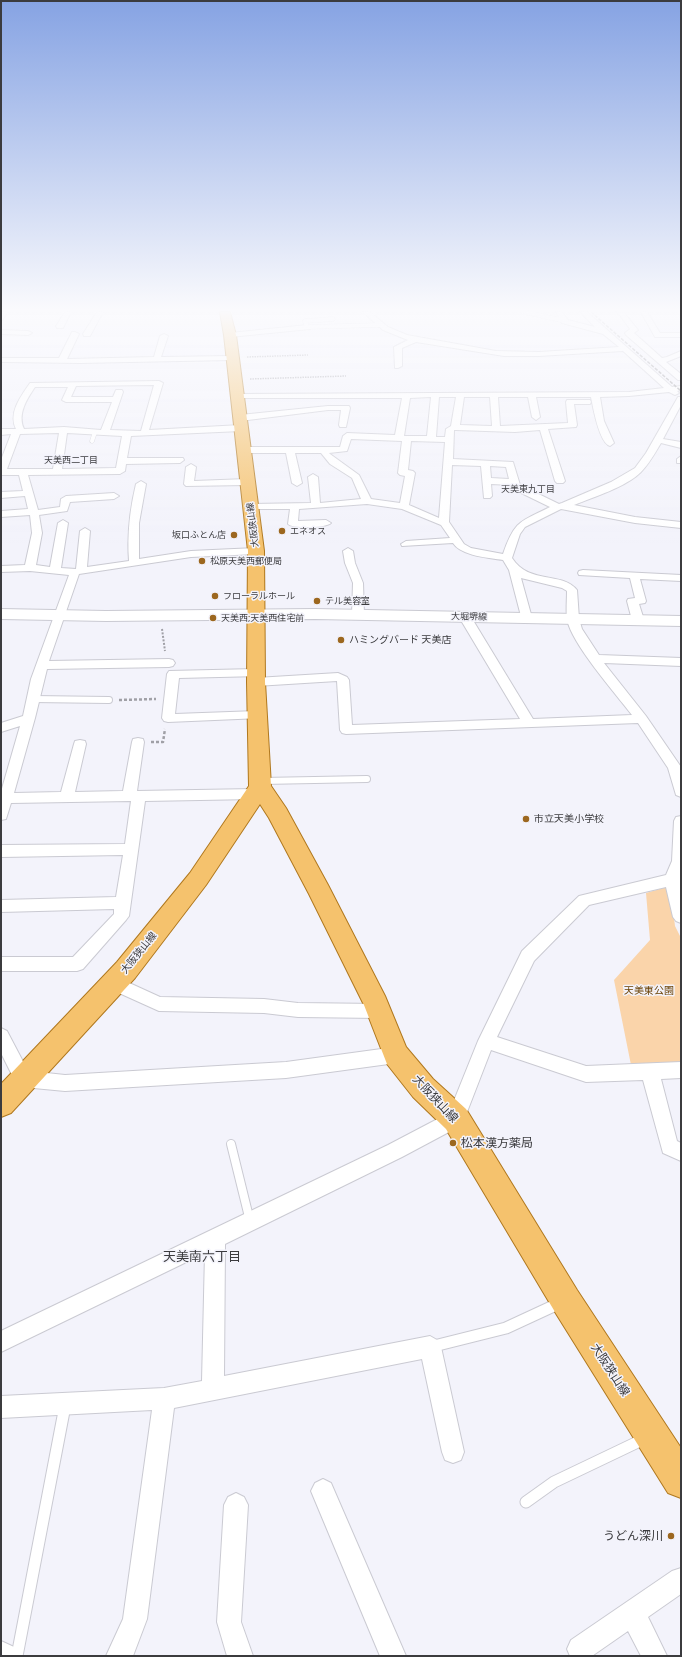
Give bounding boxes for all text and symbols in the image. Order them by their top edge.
district label: 天美西二丁目 [44,455,98,465]
district label: 天美東九丁目 [501,484,555,494]
street label: 大阪狭山線 [245,502,261,548]
marker: エネオス [277,526,287,536]
place label: エネオス [290,526,326,536]
place label: 坂口ふとん店 [172,530,226,540]
marker: 坂口ふとん店 [229,530,239,540]
marker: 松原天美西郵便局 [197,556,207,566]
place label: 松原天美西郵便局 [210,556,282,566]
marker: フローラルホール [210,591,220,601]
place label: フローラルホール [223,591,295,601]
marker: テル美容室 [312,596,322,606]
place label: テル美容室 [325,596,370,606]
street label: 大堀堺線 [451,611,487,623]
marker: 天美西;天美西住宅前 [208,613,218,623]
place label: 天美西;天美西住宅前 [221,613,304,623]
place label: ハミングバード 天美店 [349,634,451,646]
marker: ハミングバード 天美店 [336,635,346,645]
place label: 市立天美小学校 [534,813,604,825]
marker: 市立天美小学校 [521,814,531,824]
street label: 大阪狭山線 [119,930,159,976]
park label: 天美東公園 [624,985,674,997]
street label: 大阪狭山線 [409,1072,461,1126]
place label: 松本漢方薬局 [461,1136,533,1150]
marker: 松本漢方薬局 [448,1138,458,1148]
district label: 天美南六丁目 [163,1249,241,1265]
street label: 大阪狭山線 [588,1341,632,1399]
place label: うどん深川 [603,1529,663,1543]
marker: うどん深川 [666,1531,676,1541]

